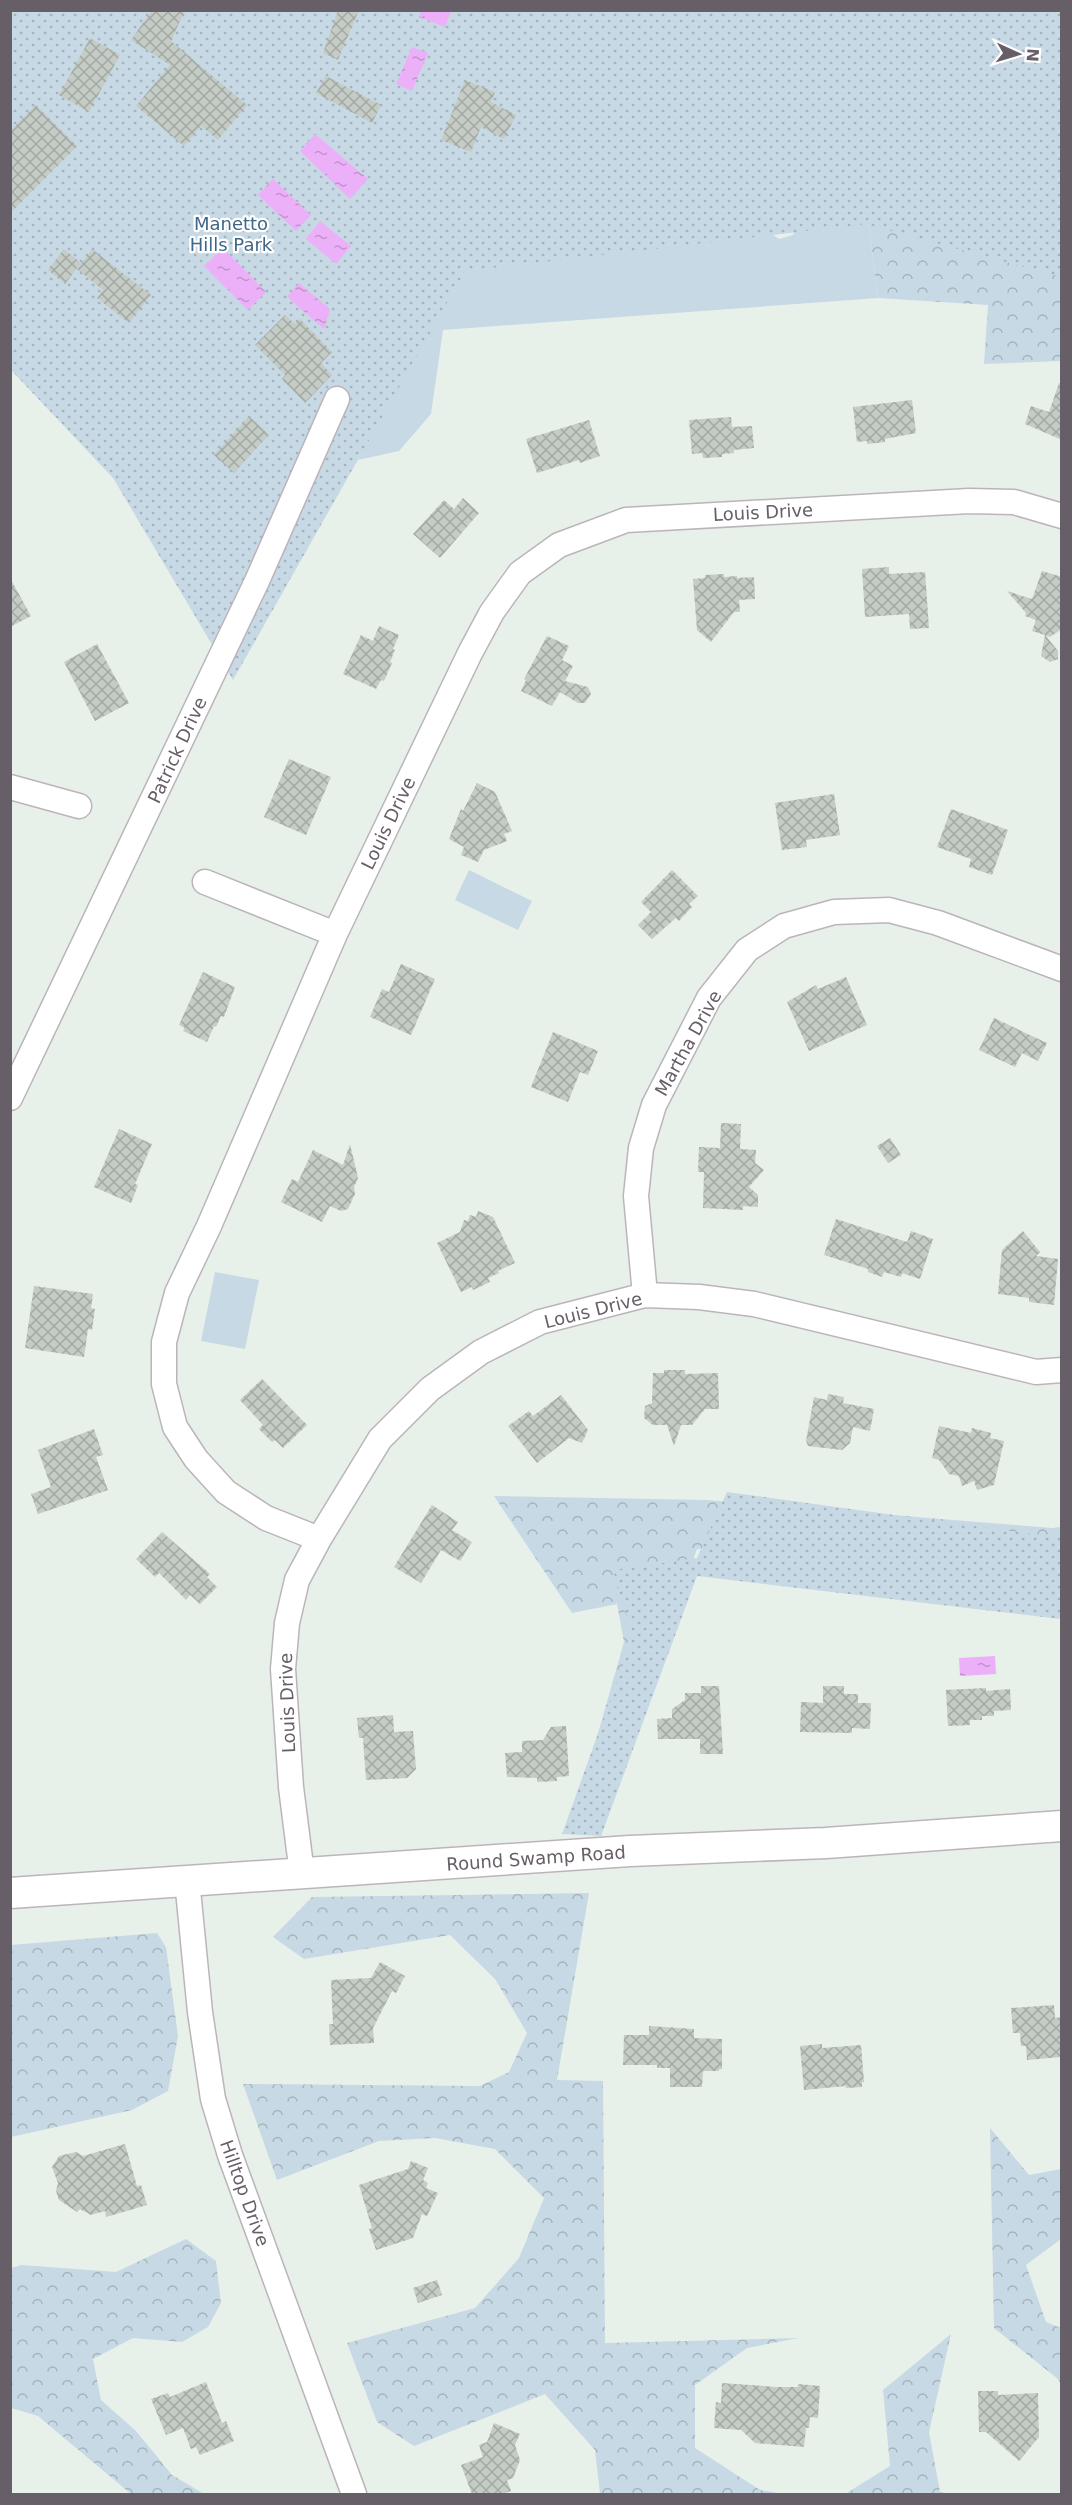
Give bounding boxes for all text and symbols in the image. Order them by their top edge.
north arrow [988,24,1048,84]
text: N [1023,48,1042,62]
park label: Manetto Hills Park [190,213,273,255]
street label: Louis Drive [712,499,814,525]
street label: Patrick Drive [143,694,211,806]
street label: Louis Drive [357,773,419,873]
street label: Martha Drive [650,987,726,1099]
street label: Louis Drive [542,1288,644,1332]
street label: Louis Drive [275,1653,299,1753]
street label: Round Swamp Road [446,1841,626,1875]
street label: Hilltop Drive [216,2137,274,2249]

